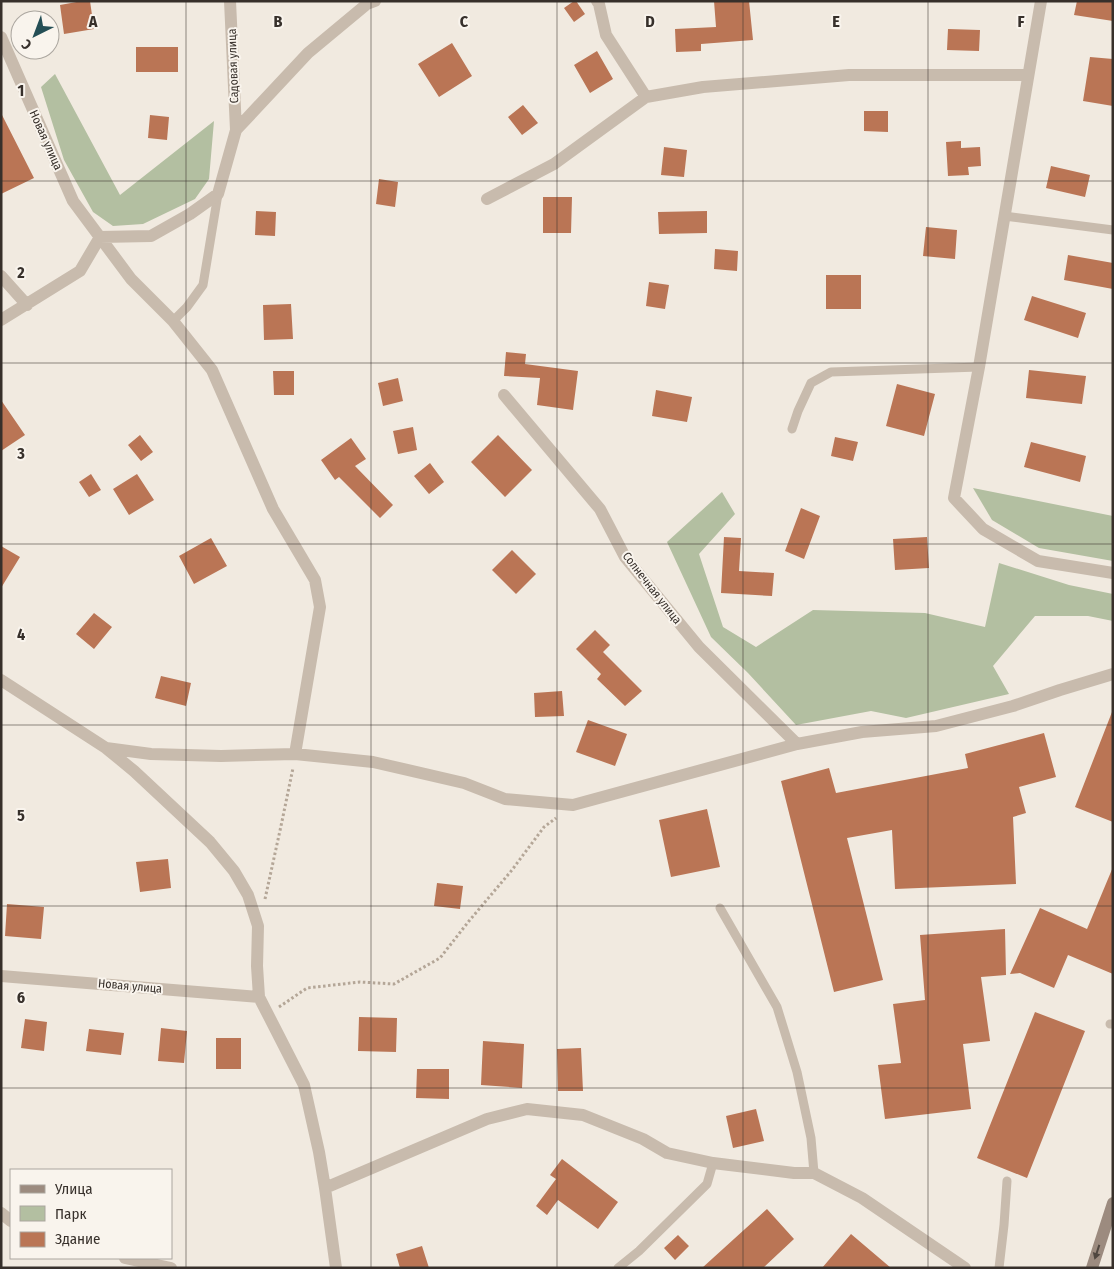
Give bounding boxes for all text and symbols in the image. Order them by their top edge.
north arrow [10,10,60,60]
text: A [88,12,98,31]
text: B [274,12,283,31]
text: C [460,12,469,31]
text: D [645,12,655,31]
text: E [832,12,840,31]
text: F [1017,12,1025,31]
street label: Садовая улица [225,28,241,104]
text: С [18,35,35,53]
text: 1 [18,81,24,100]
street label: Новая улица [27,108,66,172]
text: 2 [16,263,25,282]
text: 3 [16,444,25,463]
street label: Солнечная улица [620,549,685,627]
text: 4 [17,625,25,644]
text: 5 [17,806,25,825]
street label: Новая улица [97,976,163,996]
text: 6 [17,988,25,1007]
legend [10,1169,172,1259]
text: Улица [54,1180,93,1198]
text: Парк [55,1205,86,1223]
text: Здание [55,1230,101,1248]
one-way arrow [1093,1245,1101,1260]

